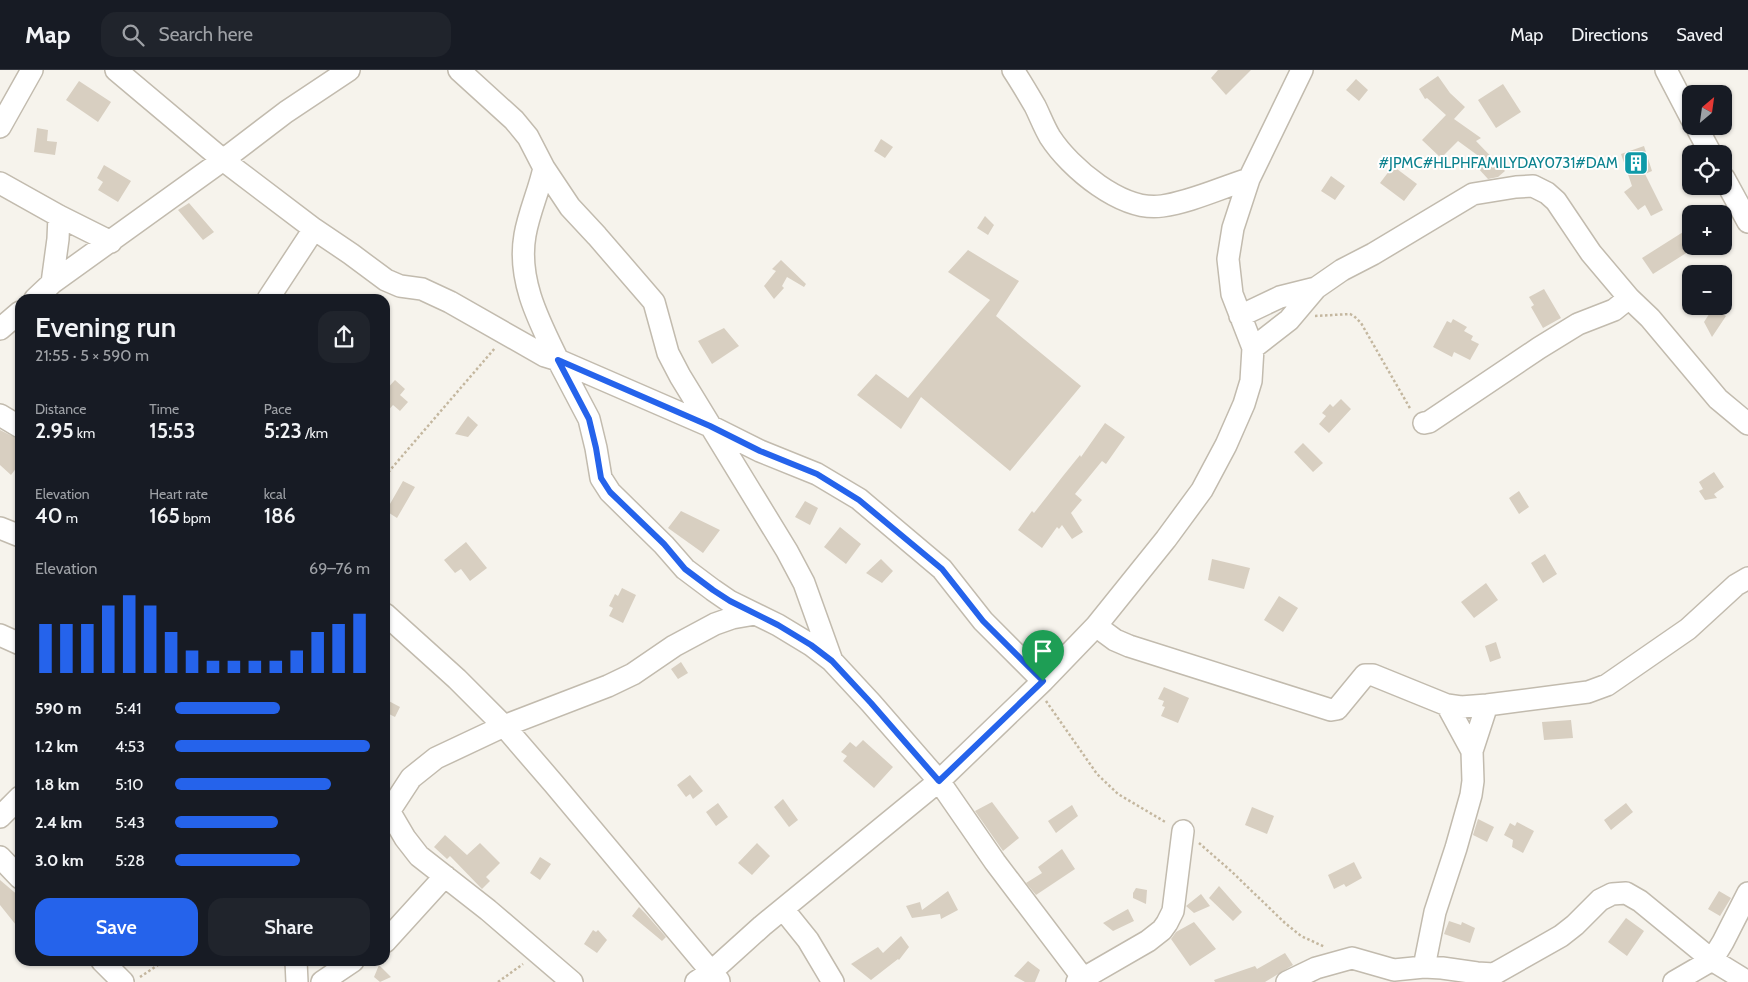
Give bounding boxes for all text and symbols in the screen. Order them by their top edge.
search box [101,12,451,57]
text: Map [25,20,71,49]
icon: search [119,21,147,49]
text: Search here [159,23,253,46]
text: Map [1510,24,1543,46]
text: Directions [1571,24,1648,46]
text: Saved [1676,24,1723,46]
north arrow [1682,85,1732,135]
map controls [1682,85,1732,315]
button: locate [1682,145,1732,195]
building icon: #JPMC#HLPHFAMILYDAY0731#DAM [1623,150,1649,176]
place label: #JPMC#HLPHFAMILYDAY0731#DAM [1379,154,1618,172]
button: + [1682,205,1732,255]
button: − [1682,265,1732,315]
text: Evening run [35,310,176,344]
button: share [318,311,370,363]
text: 21:55 · 5 × 590 m [35,346,149,365]
text: Distance [35,400,87,418]
text: Time [149,400,179,418]
text: Pace [264,400,292,418]
text: 2.95 [35,418,74,443]
text: 15:53 [149,418,195,443]
text: 5:23 [264,418,302,443]
text: km [74,424,95,442]
text: /km [302,424,328,442]
text: Elevation [35,485,90,503]
text: Heart rate [149,485,208,503]
text: kcal [264,485,286,503]
text: 40 [35,503,62,528]
text: 165 [149,503,180,528]
text: 186 [264,503,296,528]
text: m [62,509,78,527]
text: bpm [180,509,211,527]
text: Elevation [35,559,98,578]
text: 69–76 m [309,559,370,578]
pin [1022,630,1064,681]
icon: arrive [1029,637,1057,665]
text: 590 m [35,699,81,718]
text: 5:41 [115,699,141,718]
text: 1.2 km [35,737,78,756]
text: 4:53 [115,737,145,756]
text: 1.8 km [35,775,79,794]
text: 5:10 [115,775,143,794]
text: 2.4 km [35,813,82,832]
text: 5:43 [115,813,145,832]
text: 3.0 km [35,851,84,870]
text: 5:28 [115,851,145,870]
button: Save [35,898,198,956]
button: Share [208,898,370,956]

